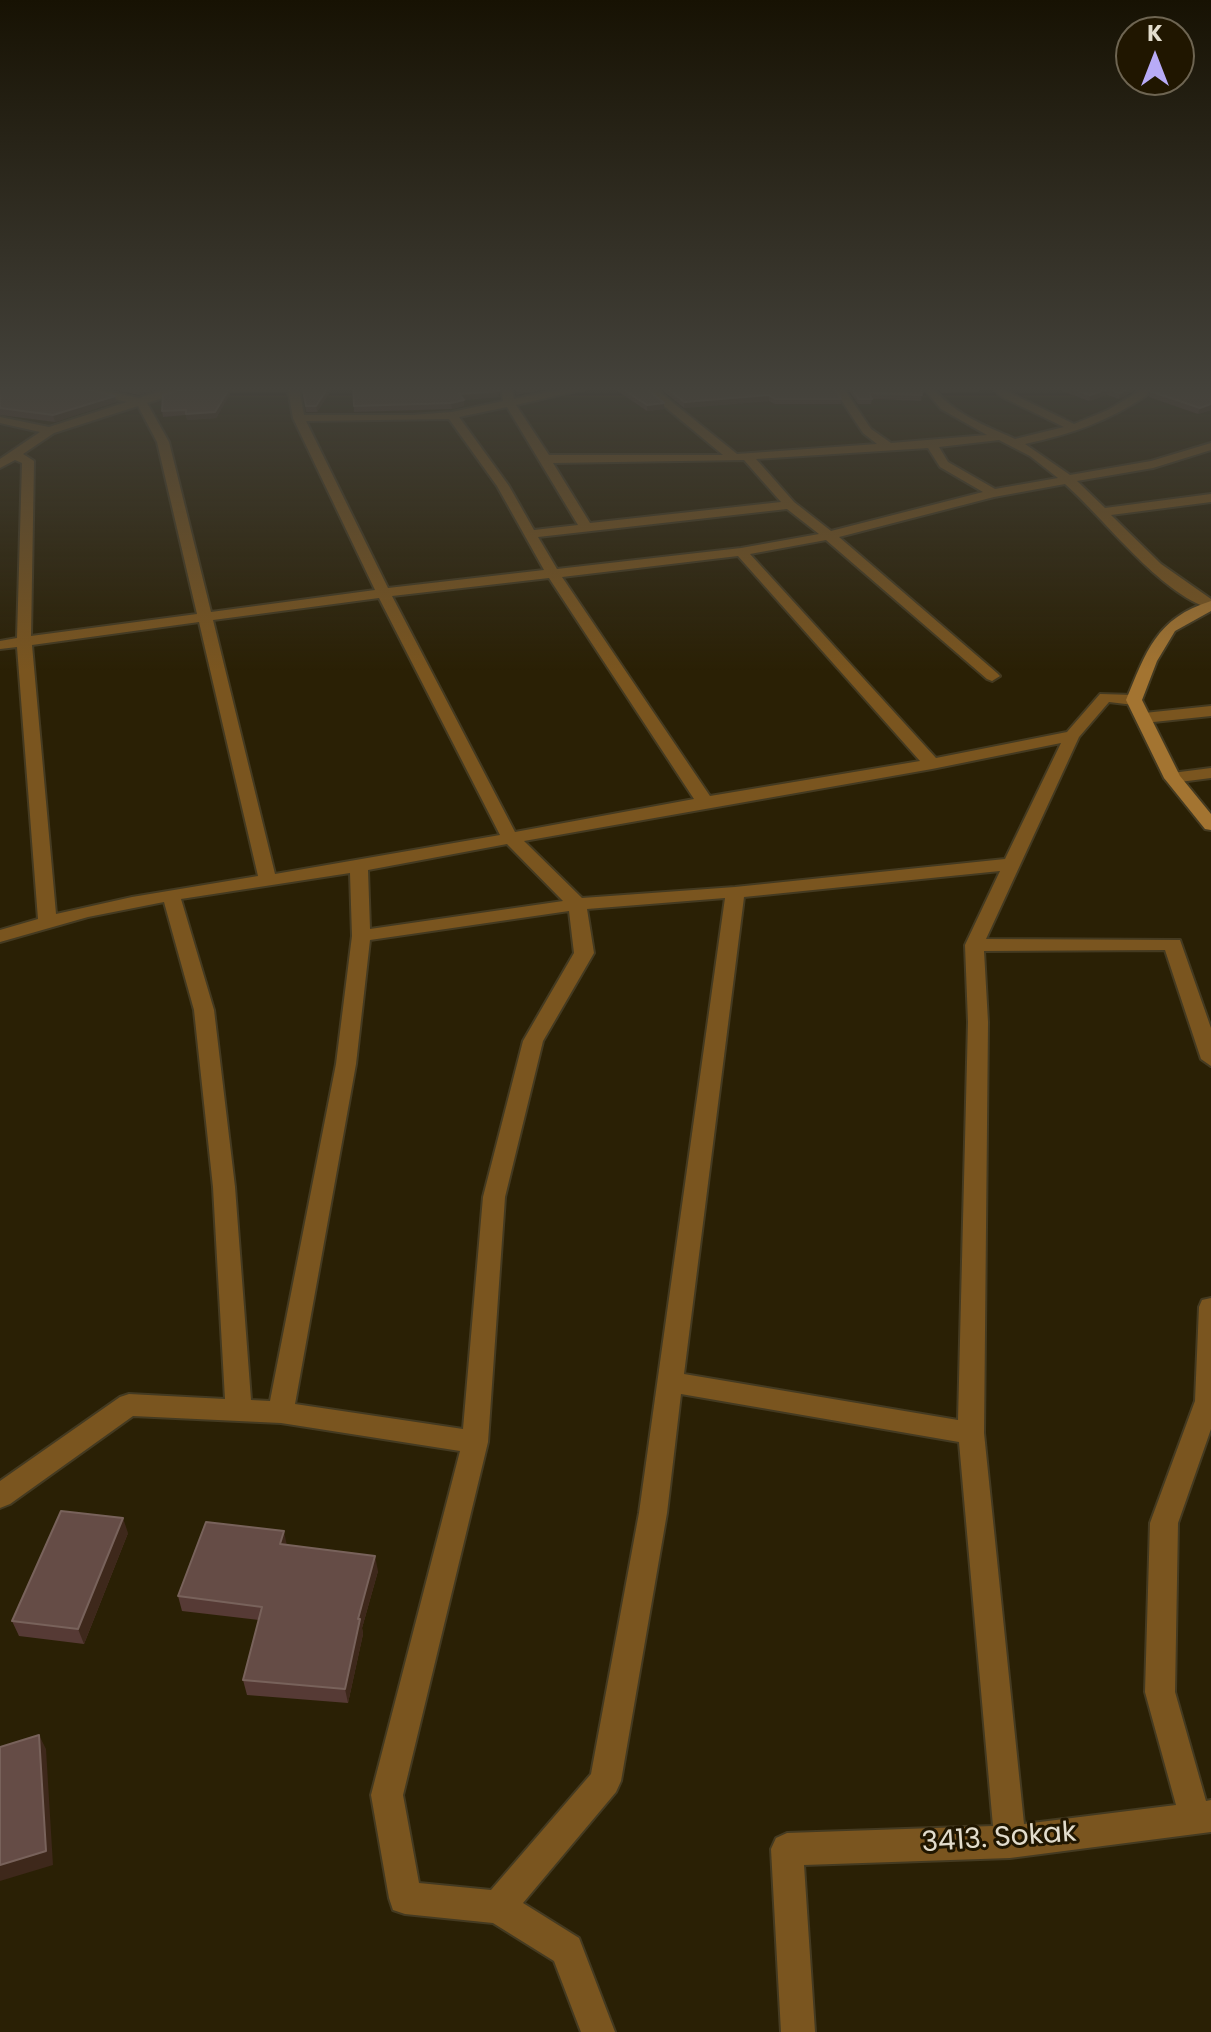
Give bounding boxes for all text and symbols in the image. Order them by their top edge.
north arrow [1115,16,1195,96]
text: K [1147,18,1163,49]
street label: 3413. Sokak [920,1817,1078,1861]

